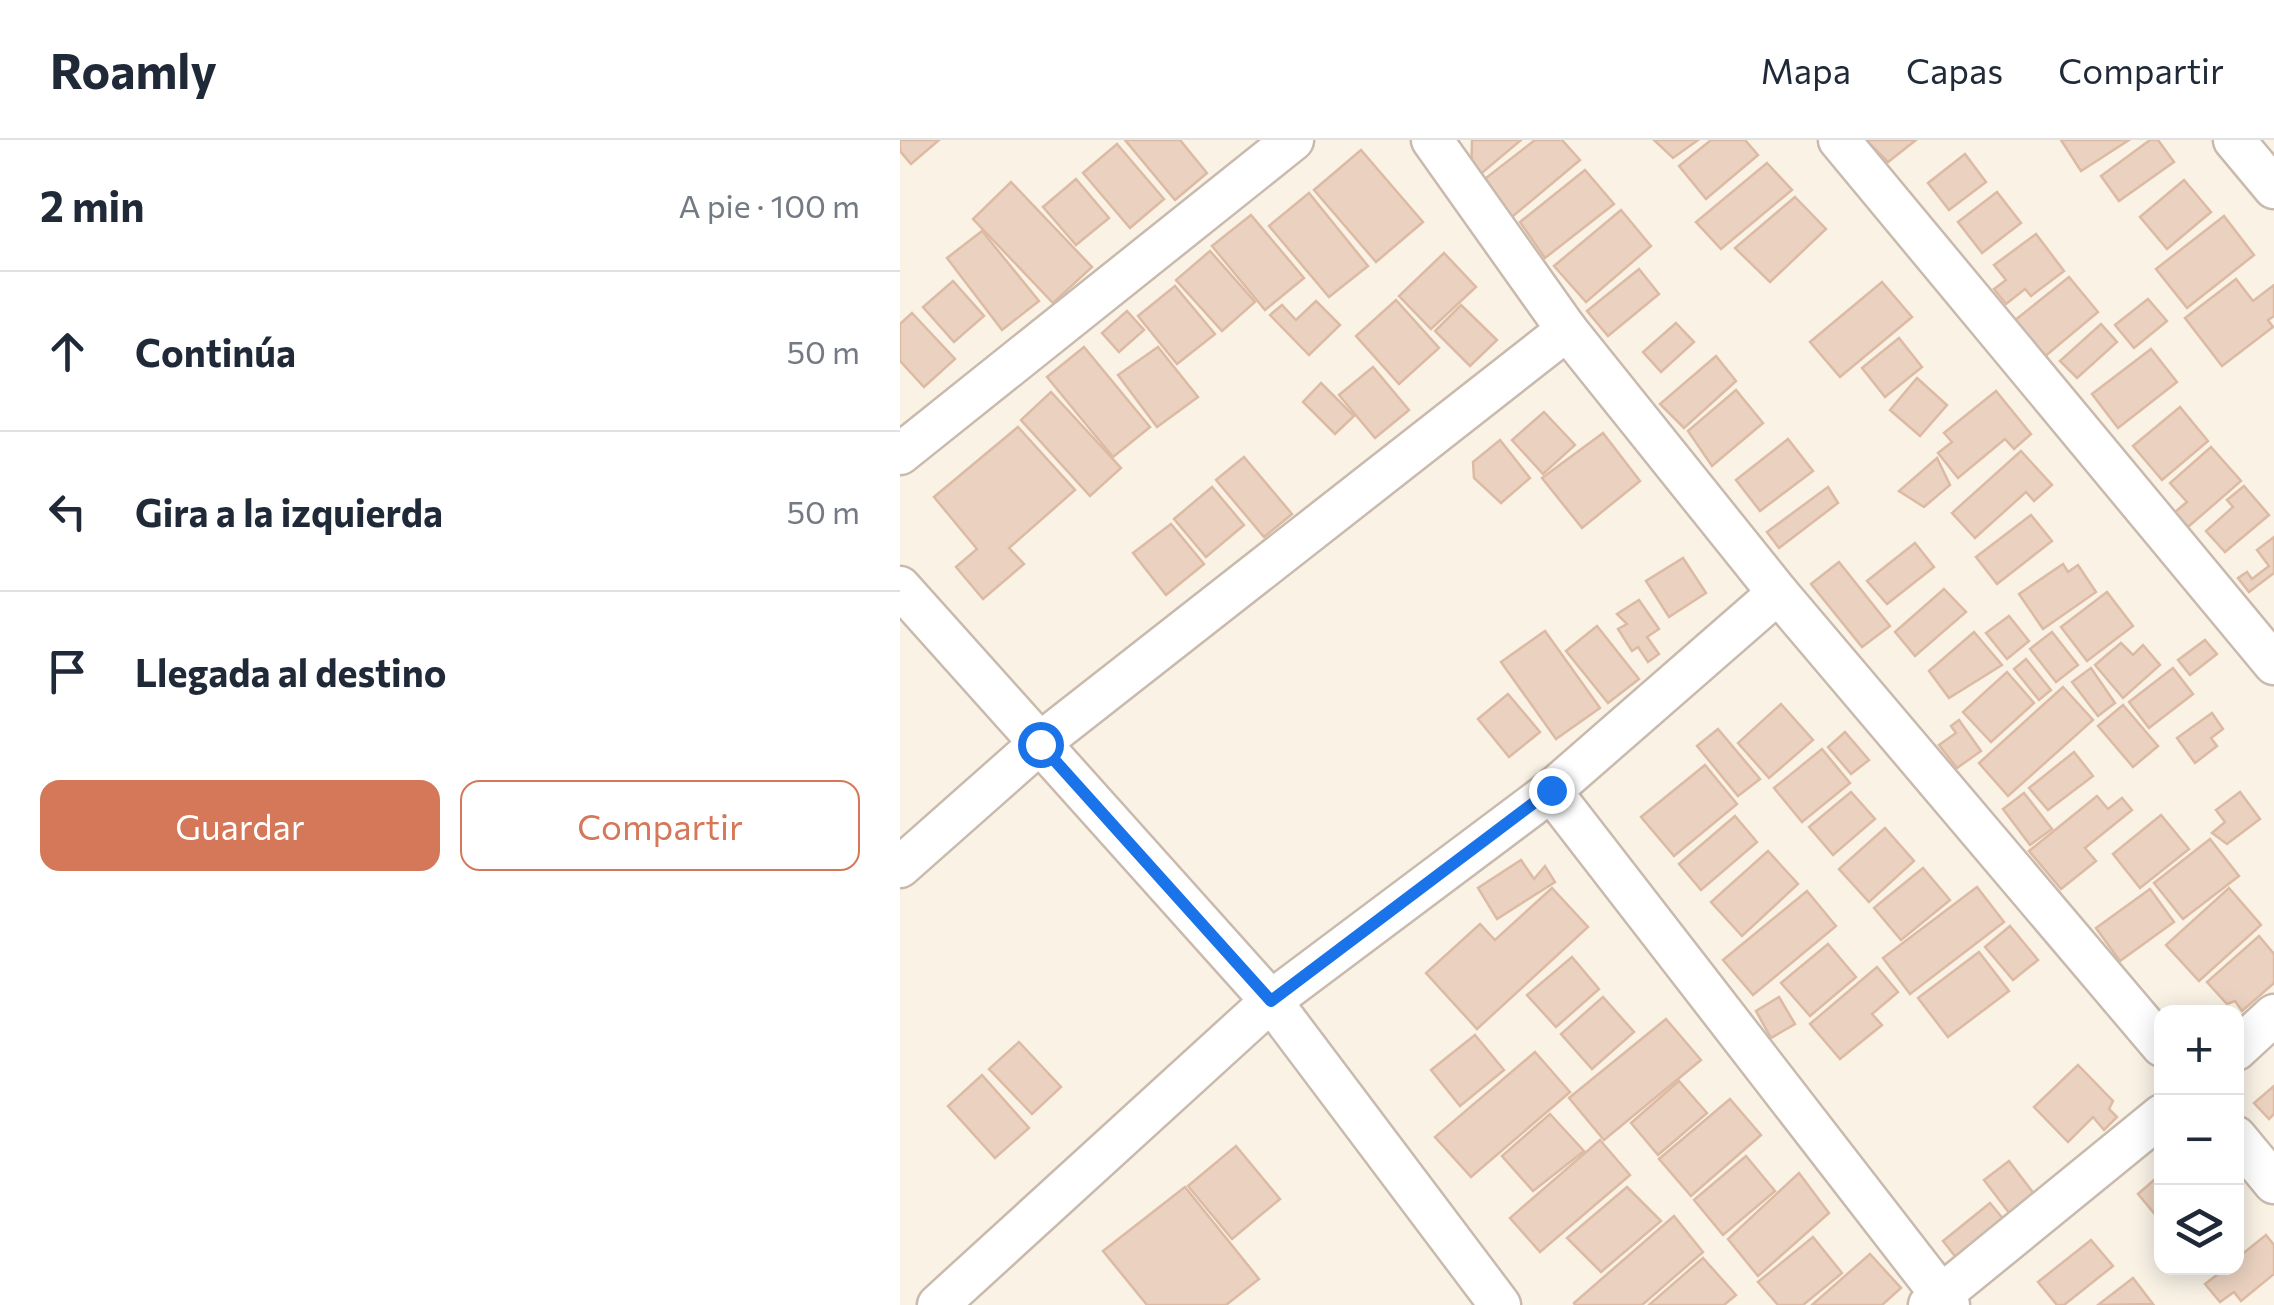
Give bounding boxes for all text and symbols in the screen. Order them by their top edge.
text: Roamly [50,40,217,99]
text: Mapa [1761,48,1851,91]
text: Capas [1906,48,2003,91]
text: Compartir [2058,48,2224,91]
text: 2 min [40,179,145,231]
text: A pie · 100 m [678,185,860,225]
icon: ahead [40,324,95,379]
text: Continúa [135,328,296,375]
text: 50 m [787,331,860,371]
icon: left [40,484,95,539]
text: Gira a la izquierda [135,488,443,535]
text: 50 m [787,491,860,531]
icon: arrive [40,644,95,699]
text: Llegada al destino [135,648,446,695]
route start [1018,722,1064,768]
route end [1529,768,1575,814]
button: Guardar [40,780,440,871]
button: Compartir [460,780,860,871]
map controls [2154,1005,2244,1275]
button: + [2154,1005,2244,1095]
button: − [2154,1095,2244,1185]
button: layers [2154,1185,2244,1275]

